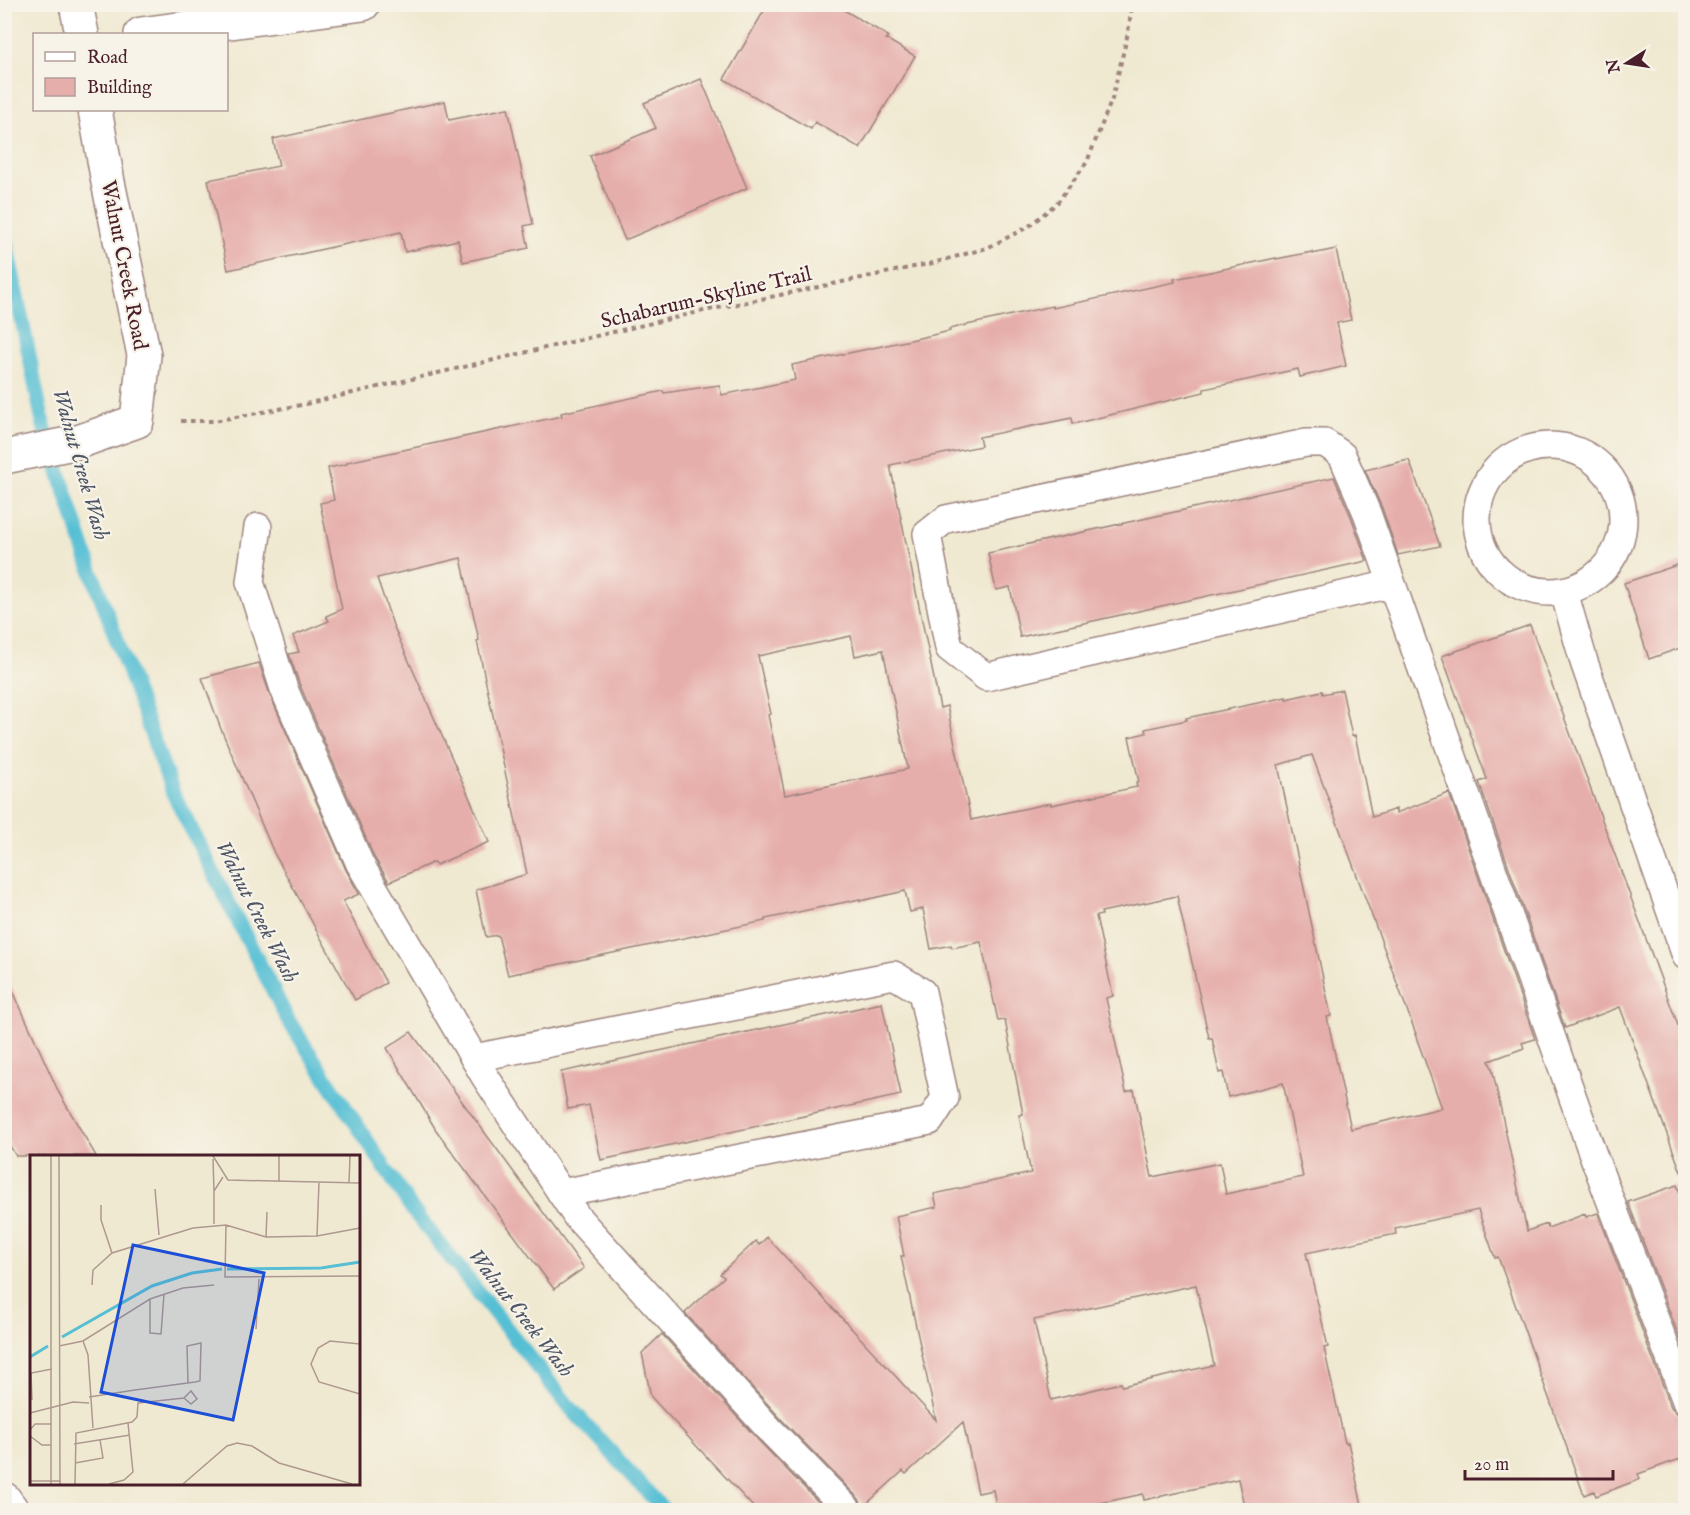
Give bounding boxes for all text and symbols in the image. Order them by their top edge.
legend [33,33,228,111]
north arrow [1597,33,1657,93]
text: Road [87,47,128,70]
text: N [1603,57,1626,76]
text: Building [87,77,152,100]
street label: Walnut Creek Road [94,178,153,353]
street label: Schabarum-Skyline Trail [598,261,815,336]
water label: Walnut Creek Wash [45,386,115,543]
water label: Walnut Creek Wash [208,836,304,988]
inset map [30,1155,360,1485]
water label: Walnut Creek Wash [461,1243,579,1383]
scale bar [1465,1443,1614,1481]
text: 20 m [1474,1454,1509,1477]

